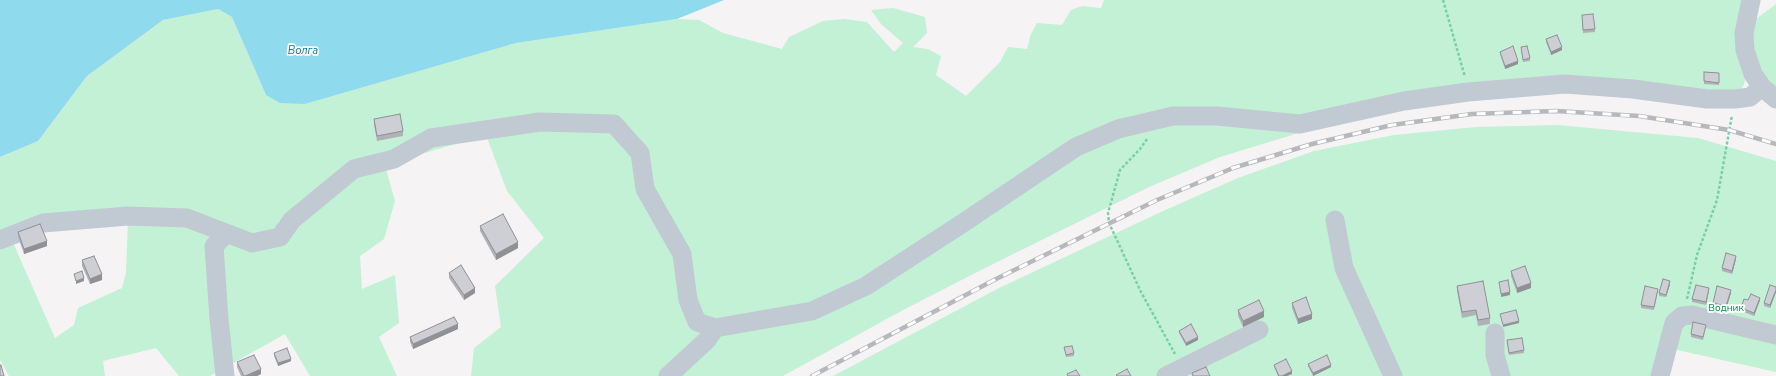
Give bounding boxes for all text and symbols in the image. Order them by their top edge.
water label: Волга [288,44,318,58]
park label: Водник [1708,303,1744,315]

